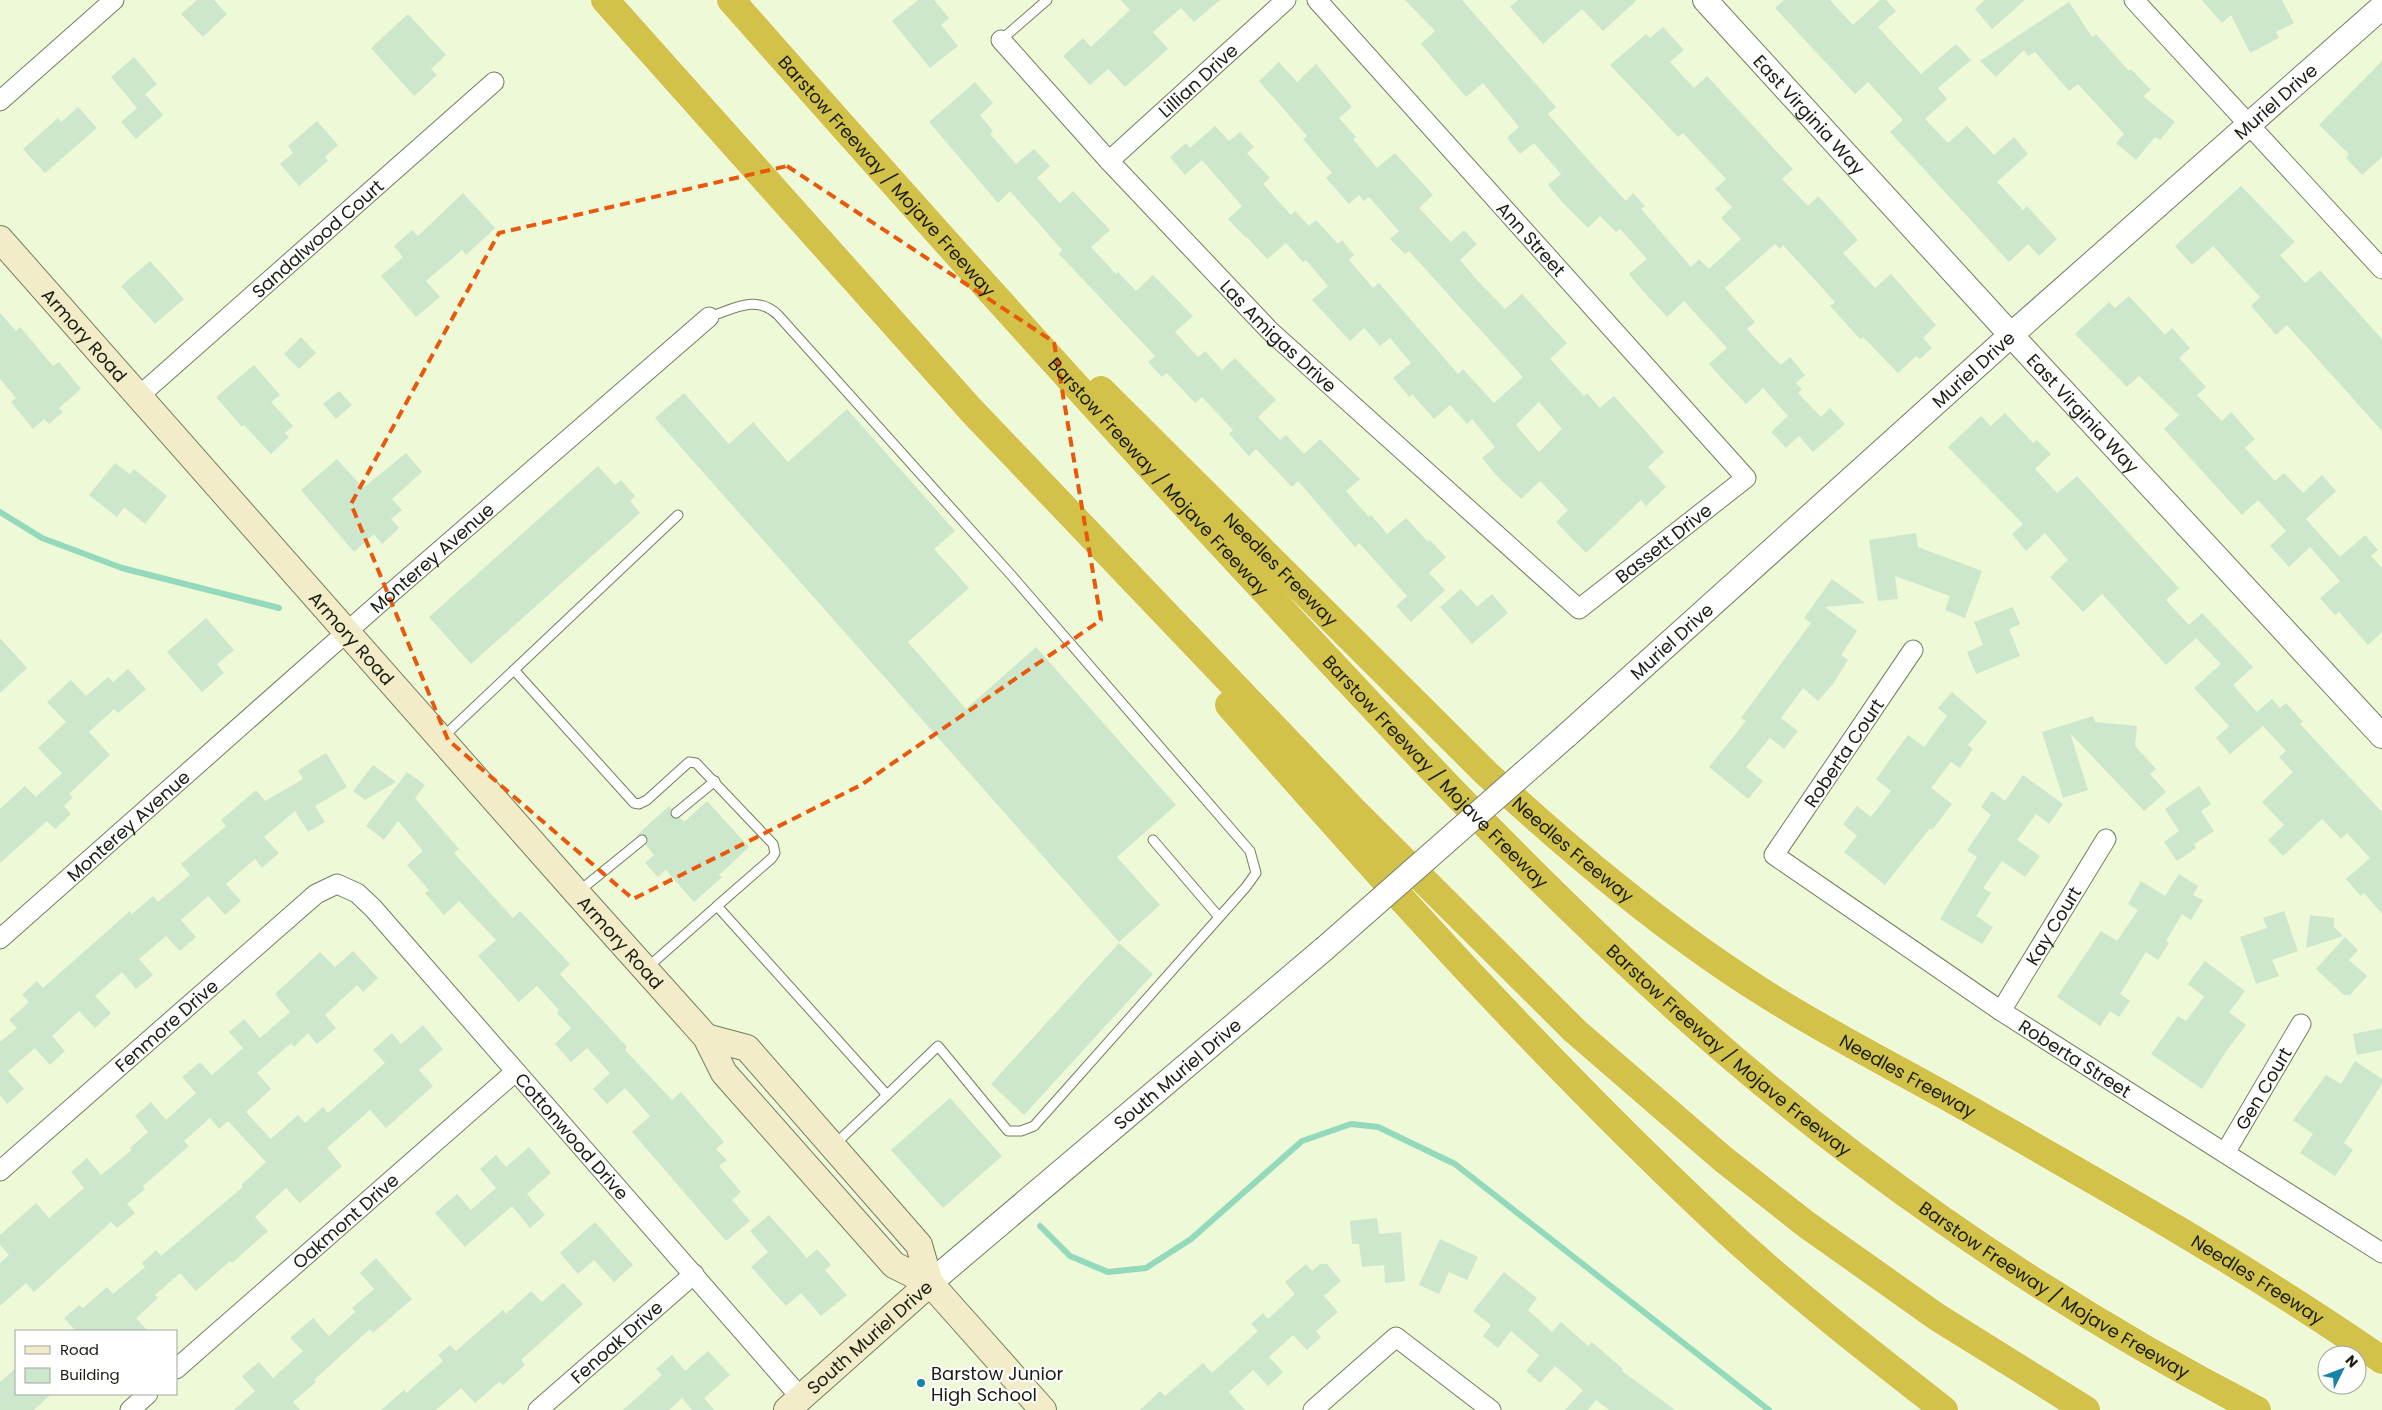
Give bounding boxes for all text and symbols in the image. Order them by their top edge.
street label: Lillian Drive [1153,38,1243,123]
street label: East Virginia Way [1748,49,1871,180]
street label: Barstow Freeway / Mojave Freeway [773,50,1001,302]
street label: Muriel Drive [2228,57,2323,145]
street label: Sandalwood Court [246,173,389,303]
street label: Ann Street [1491,196,1571,282]
street label: Las Amigas Drive [1215,274,1342,398]
street label: Armory Road [36,283,133,387]
street label: Muriel Drive [1926,325,2020,413]
street label: East Virginia Way [2021,348,2145,478]
street label: Barstow Freeway / Mojave Freeway [1043,351,1275,601]
street label: Monterey Avenue [364,497,499,618]
street label: Bassett Drive [1610,497,1717,589]
street label: Needles Freeway [1218,507,1344,632]
street label: Armory Road [304,586,400,690]
street label: Muriel Drive [1625,597,1718,685]
street label: Barstow Freeway / Mojave Freeway [1317,649,1554,894]
street label: Roberta Court [1798,694,1890,812]
street label: Monterey Avenue [61,764,195,887]
street label: Needles Freeway [1507,791,1639,908]
street label: Kay Court [2019,882,2087,970]
street label: Armory Road [572,890,669,994]
street label: Barstow Freeway / Mojave Freeway [1601,938,1857,1162]
street label: Fenmore Drive [109,973,223,1077]
street label: South Muriel Drive [1108,1012,1246,1135]
street label: Roberta Street [2014,1013,2136,1103]
street label: Needles Freeway [1835,1028,1981,1123]
street label: Gen Court [2229,1042,2297,1134]
street label: Cottonwood Drive [510,1067,635,1205]
street label: Oakmont Drive [287,1167,404,1274]
street label: Barstow Freeway / Mojave Freeway [1914,1195,2194,1384]
street label: Needles Freeway [2187,1228,2329,1330]
street label: South Muriel Drive [801,1274,937,1400]
street label: Fenoak Drive [565,1295,668,1389]
legend [15,1330,178,1395]
text: Road [60,1339,99,1360]
north arrow [2317,1345,2367,1395]
text: N [2341,1351,2363,1372]
place label: Barstow Junior High School [931,1361,1063,1407]
text: Building [60,1364,120,1385]
marker: Barstow Junior High School [915,1377,927,1389]

